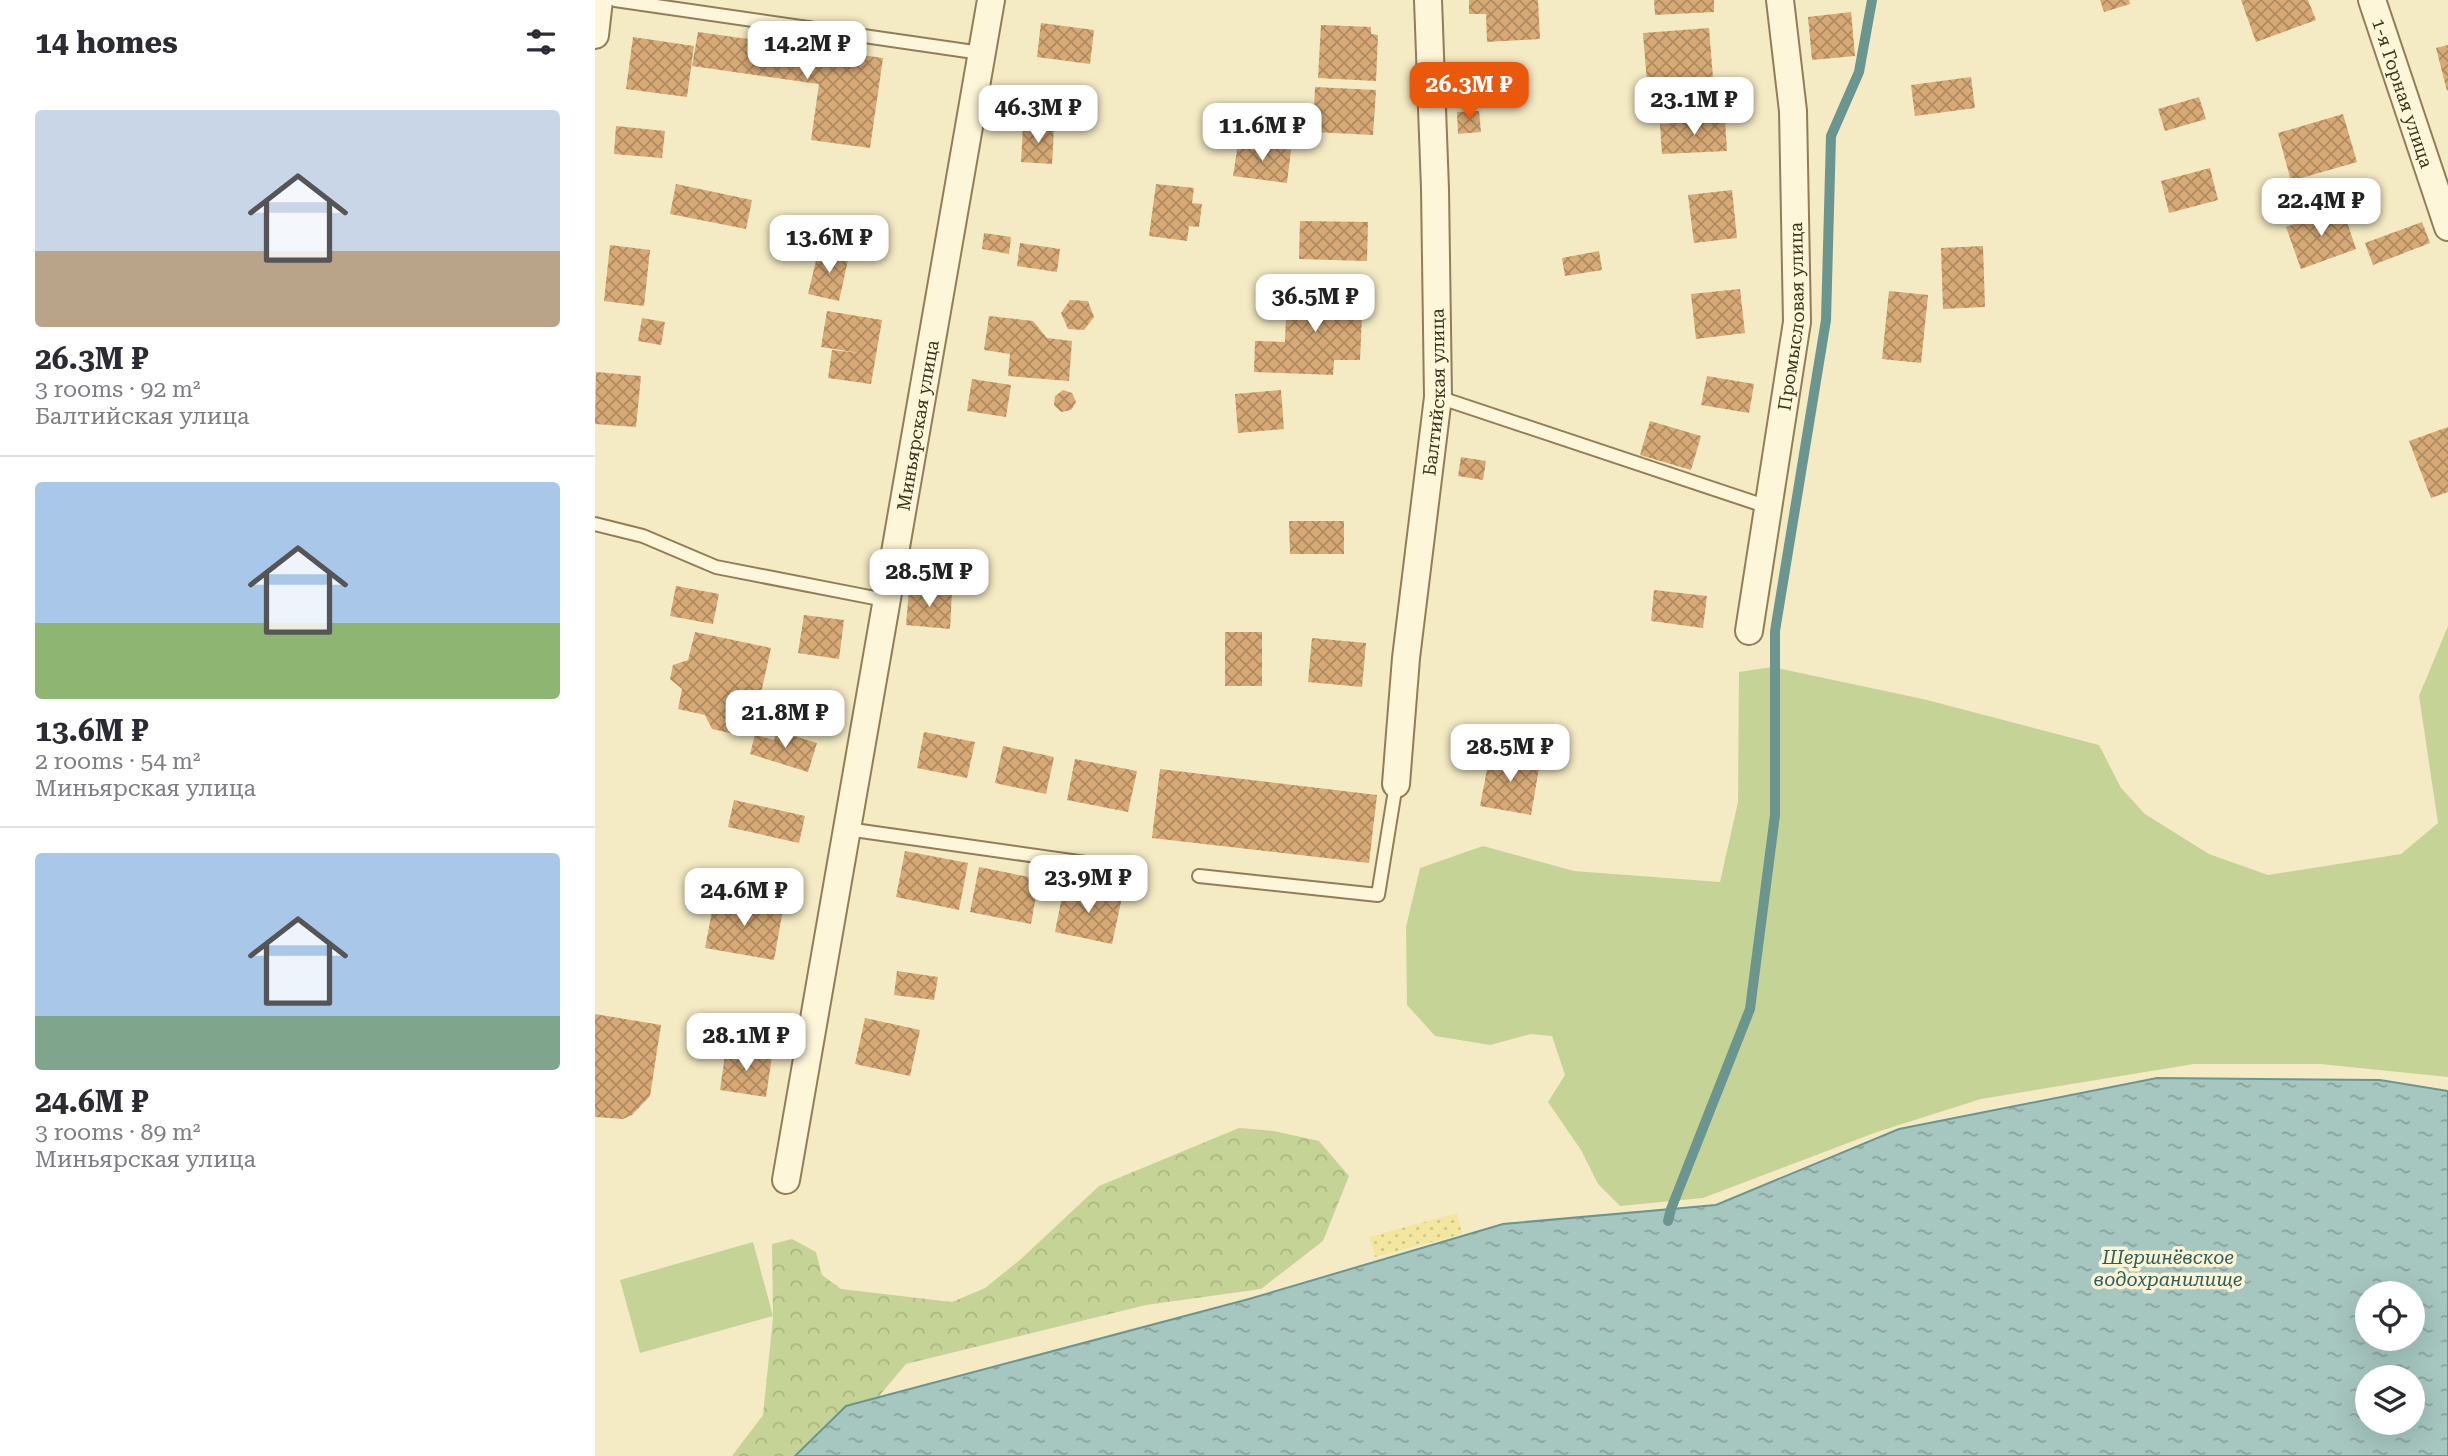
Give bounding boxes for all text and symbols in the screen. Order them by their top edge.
street label: 1-я Горная улица [2368,15,2438,171]
pin: 14.2M ₽ [742,22,872,81]
icon: filters [522,23,560,61]
text: 14 homes [35,25,178,60]
text: 14.2M ₽ [764,30,850,57]
pin: 26.3M ₽ [1404,62,1534,122]
text: 26.3M ₽ [1426,71,1512,98]
pin: 23.1M ₽ [1629,78,1759,137]
pin: 46.3M ₽ [973,86,1103,145]
text: 23.1M ₽ [1651,86,1737,113]
text: 46.3M ₽ [995,94,1081,121]
pin: 11.6M ₽ [1197,104,1327,163]
text: 11.6M ₽ [1219,112,1305,139]
icon: home [235,155,361,281]
pin: 22.4M ₽ [2256,178,2386,238]
text: 22.4M ₽ [2278,187,2364,214]
pin: 13.6M ₽ [764,216,894,275]
street label: Промысловая улица [1773,222,1808,412]
text: 13.6M ₽ [786,224,872,251]
pin: 36.5M ₽ [1250,274,1380,334]
text: 36.5M ₽ [1272,283,1358,310]
street label: Балтийская улица [1418,308,1449,477]
street label: Миньярская улица [892,338,942,512]
text: 26.3M ₽ [35,341,148,376]
text: 3 rooms · 92 m² [35,376,201,403]
text: Балтийская улица [35,403,249,430]
icon: home [235,527,361,653]
pin: 28.5M ₽ [864,550,994,609]
text: 28.5M ₽ [886,558,972,585]
pin: 21.8M ₽ [720,690,850,750]
text: 21.8M ₽ [742,699,828,726]
text: 13.6M ₽ [35,713,148,748]
pin: 28.5M ₽ [1445,724,1575,784]
text: 28.5M ₽ [1467,733,1553,760]
text: 2 rooms · 54 m² [35,748,201,775]
text: Миньярская улица [35,775,256,802]
pin: 23.9M ₽ [1023,856,1153,915]
text: 23.9M ₽ [1045,864,1131,891]
pin: 24.6M ₽ [679,869,809,928]
text: 24.6M ₽ [701,877,787,904]
icon: home [235,898,361,1024]
pin: 28.1M ₽ [681,1014,811,1073]
text: 28.1M ₽ [703,1022,789,1049]
text: 24.6M ₽ [35,1084,148,1119]
text: 3 rooms · 89 m² [35,1119,201,1146]
text: Миньярская улица [35,1146,256,1173]
water label: Шершнёвское водохранилище [2094,1246,2243,1291]
map controls [2355,1281,2425,1435]
button: locate [2355,1281,2425,1351]
button: layers [2355,1365,2425,1435]

